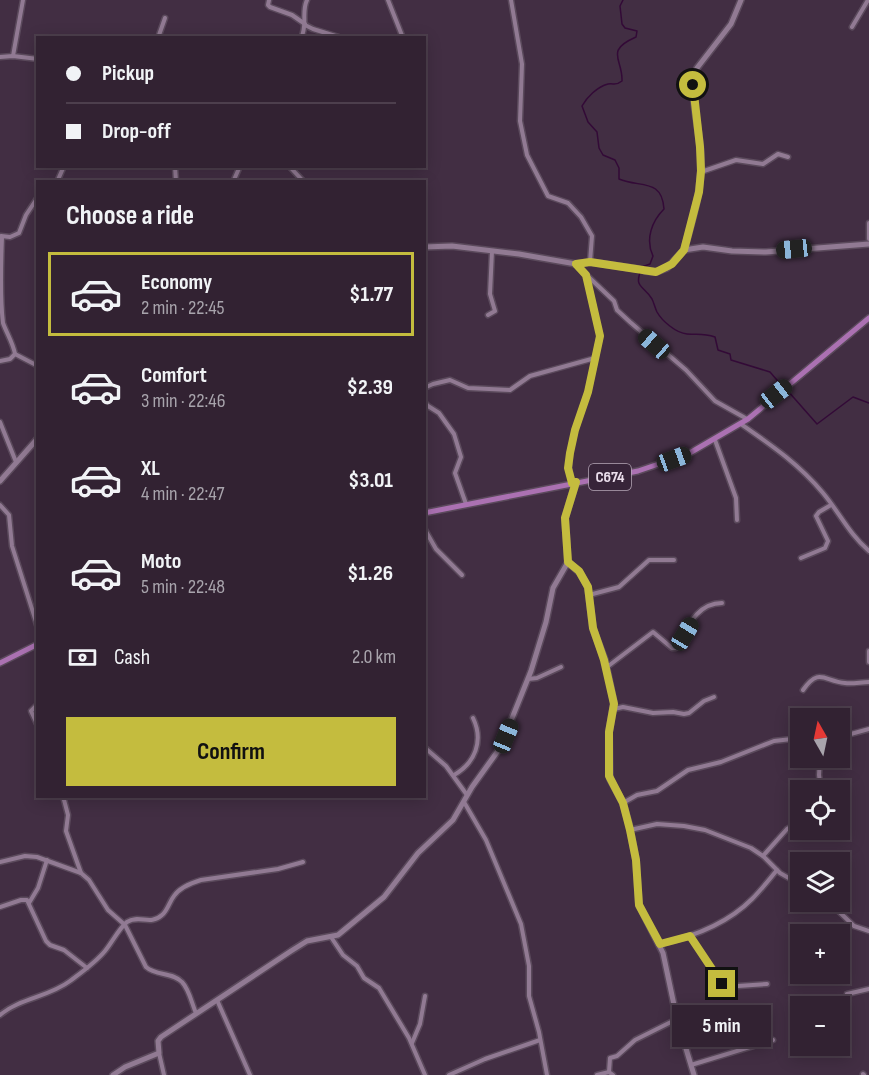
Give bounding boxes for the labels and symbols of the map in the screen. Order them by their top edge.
route start [679,71,706,98]
car [775,238,813,260]
car [635,325,673,363]
car [756,376,796,412]
car [654,444,694,474]
road number: C674 [589,464,631,490]
car [668,614,702,654]
north arrow [790,708,850,768]
car [491,716,521,756]
route end [708,970,735,997]
callout: 5 min [672,1005,771,1047]

